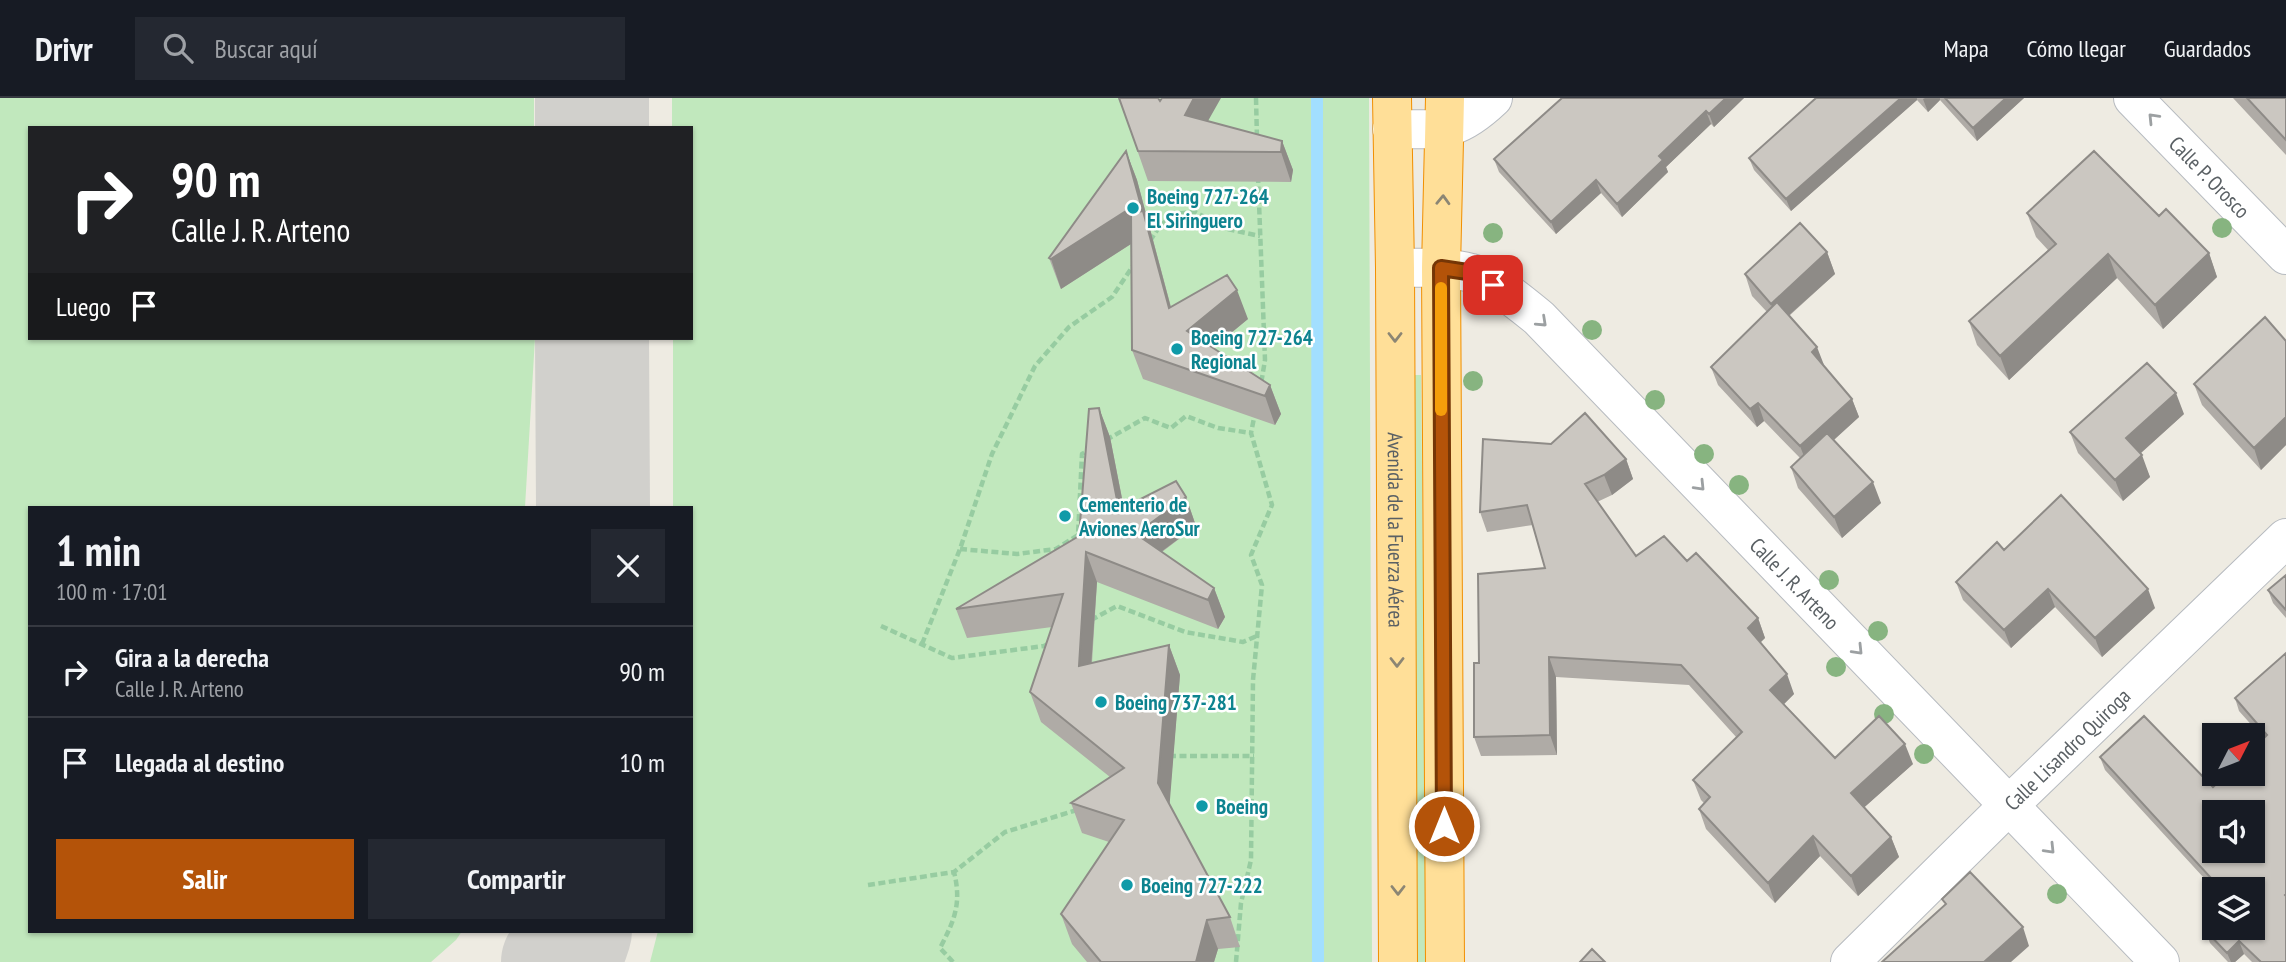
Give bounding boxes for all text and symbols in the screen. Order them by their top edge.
search box [135,17,625,80]
text: Drivr [35,27,93,70]
icon: search [159,29,197,67]
text: Buscar aquí [215,32,318,65]
text: Mapa [1944,33,1989,64]
text: Cómo llegar [2027,33,2126,64]
text: Guardados [2164,33,2251,64]
one-way arrow [2148,114,2161,127]
street label: Calle P. Orosco [2164,130,2256,224]
text: 90 m [171,147,260,211]
icon: right [56,154,147,245]
place label: Boeing 727-264 El Siringuero [1147,183,1269,234]
one-way arrow [1435,194,1451,205]
marker: Boeing 727-264 El Siringuero [1125,200,1141,216]
text: Calle J. R. Arteno [171,209,350,251]
pin [1463,255,1523,315]
icon: arrive [1474,266,1512,304]
icon: arrive [125,287,163,325]
text: Luego [56,290,111,323]
one-way arrow [1534,314,1547,326]
place label: Boeing 727-264 Regional [1191,324,1313,375]
one-way arrow [1387,332,1403,342]
marker: Boeing 727-264 Regional [1169,341,1185,357]
street label: Avenida de la Fuerza Aérea [1382,432,1410,628]
one-way arrow [1692,477,1705,490]
place label: Cementerio de Aviones AeroSur [1078,491,1201,542]
marker: Cementerio de Aviones AeroSur [1057,508,1073,524]
text: 1 min [56,523,141,578]
button: close [591,529,665,603]
street label: Calle J. R. Arteno [1744,532,1845,635]
text: 100 m · 17:01 [56,577,168,606]
text: Gira a la derecha [115,641,269,674]
one-way arrow [1849,642,1862,655]
icon: right [56,653,94,691]
text: 90 m [619,655,665,688]
one-way arrow [1389,657,1405,668]
text: Calle J. R. Arteno [115,674,244,703]
street label: Calle Lisandro Quiroga [1998,682,2136,816]
place label: Boeing 737-281 [1115,689,1237,716]
marker: Boeing 737-281 [1093,694,1109,710]
north arrow [2202,723,2264,786]
map controls [2202,723,2265,940]
icon: arrive [56,744,94,782]
text: Llegada al destino [115,746,284,779]
text: 10 m [619,746,665,779]
position arrow [1407,789,1481,863]
place label: Boeing [1216,793,1268,820]
marker: Boeing [1194,798,1210,814]
button: sound [2202,800,2265,863]
button: Salir [56,839,354,919]
button: Compartir [368,839,665,919]
one-way arrow [2041,841,2054,854]
place label: Boeing 727-222 [1141,872,1263,899]
marker: Boeing 727-222 [1119,877,1135,893]
button: layers [2202,877,2265,940]
one-way arrow [1390,884,1405,895]

